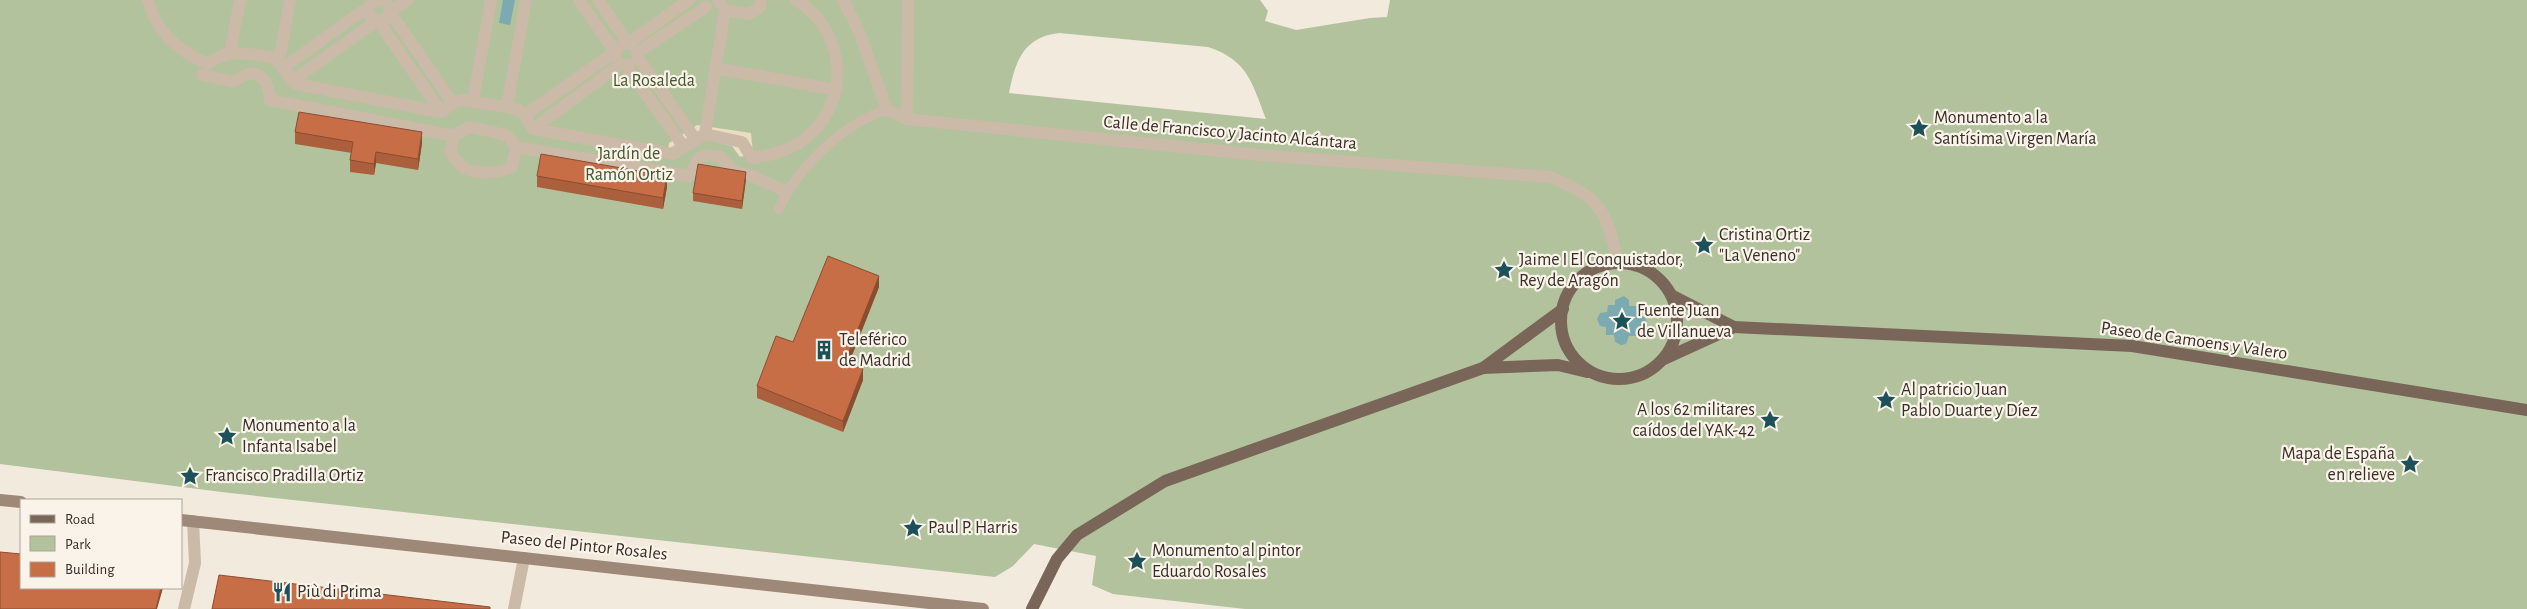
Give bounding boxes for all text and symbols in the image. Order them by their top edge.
park label: La Rosaleda [613,72,695,90]
place label: Monumento a la Santísima Virgen María [1934,109,2097,148]
street label: Calle de Francisco y Jacinto Alcántara [1103,113,1357,153]
place icon: Monumento a la Santísima Virgen María [1908,117,1930,139]
park label: Jardín de Ramón Ortiz [585,145,673,184]
place label: Cristina Ortiz "La Veneno" [1719,226,1810,265]
place icon: Cristina Ortiz "La Veneno" [1693,234,1715,256]
place label: Jaime I El Conquistador, Rey de Aragón [1519,251,1683,290]
place icon: Jaime I El Conquistador, Rey de Aragón [1493,259,1515,281]
place label: Fuente Juan de Villanueva [1637,302,1732,341]
place icon: Fuente Juan de Villanueva [1611,310,1633,332]
street label: Paseo de Camoens y Valero [2100,319,2289,363]
place label: Teleférico de Madrid [839,331,911,370]
building icon: Teleférico de Madrid [813,339,835,361]
place label: Al patricio Juan Pablo Duarte y Díez [1901,381,2038,420]
place icon: Al patricio Juan Pablo Duarte y Díez [1875,389,1897,411]
place label: A los 62 militares caídos del YAK-42 [1633,401,1755,440]
place icon: A los 62 militares caídos del YAK-42 [1759,409,1781,431]
place label: Monumento a la Infanta Isabel [242,417,356,456]
place icon: Monumento a la Infanta Isabel [216,425,238,447]
place label: Mapa de España en relieve [2281,445,2395,484]
place icon: Mapa de España en relieve [2399,453,2421,475]
place icon: Francisco Pradilla Ortiz [179,465,201,487]
place label: Francisco Pradilla Ortiz [205,467,364,485]
legend [20,499,182,589]
text: Road [65,512,95,527]
place icon: Paul P. Harris [902,517,924,539]
place label: Paul P. Harris [928,519,1018,537]
street label: Paseo del Pintor Rosales [500,528,668,564]
text: Park [65,537,91,552]
place label: Monumento al pintor Eduardo Rosales [1152,542,1301,581]
place icon: Monumento al pintor Eduardo Rosales [1126,550,1148,572]
text: Building [65,562,115,577]
restaurant icon: Più di Prima [271,581,293,603]
place label: Più di Prima [297,583,382,601]

